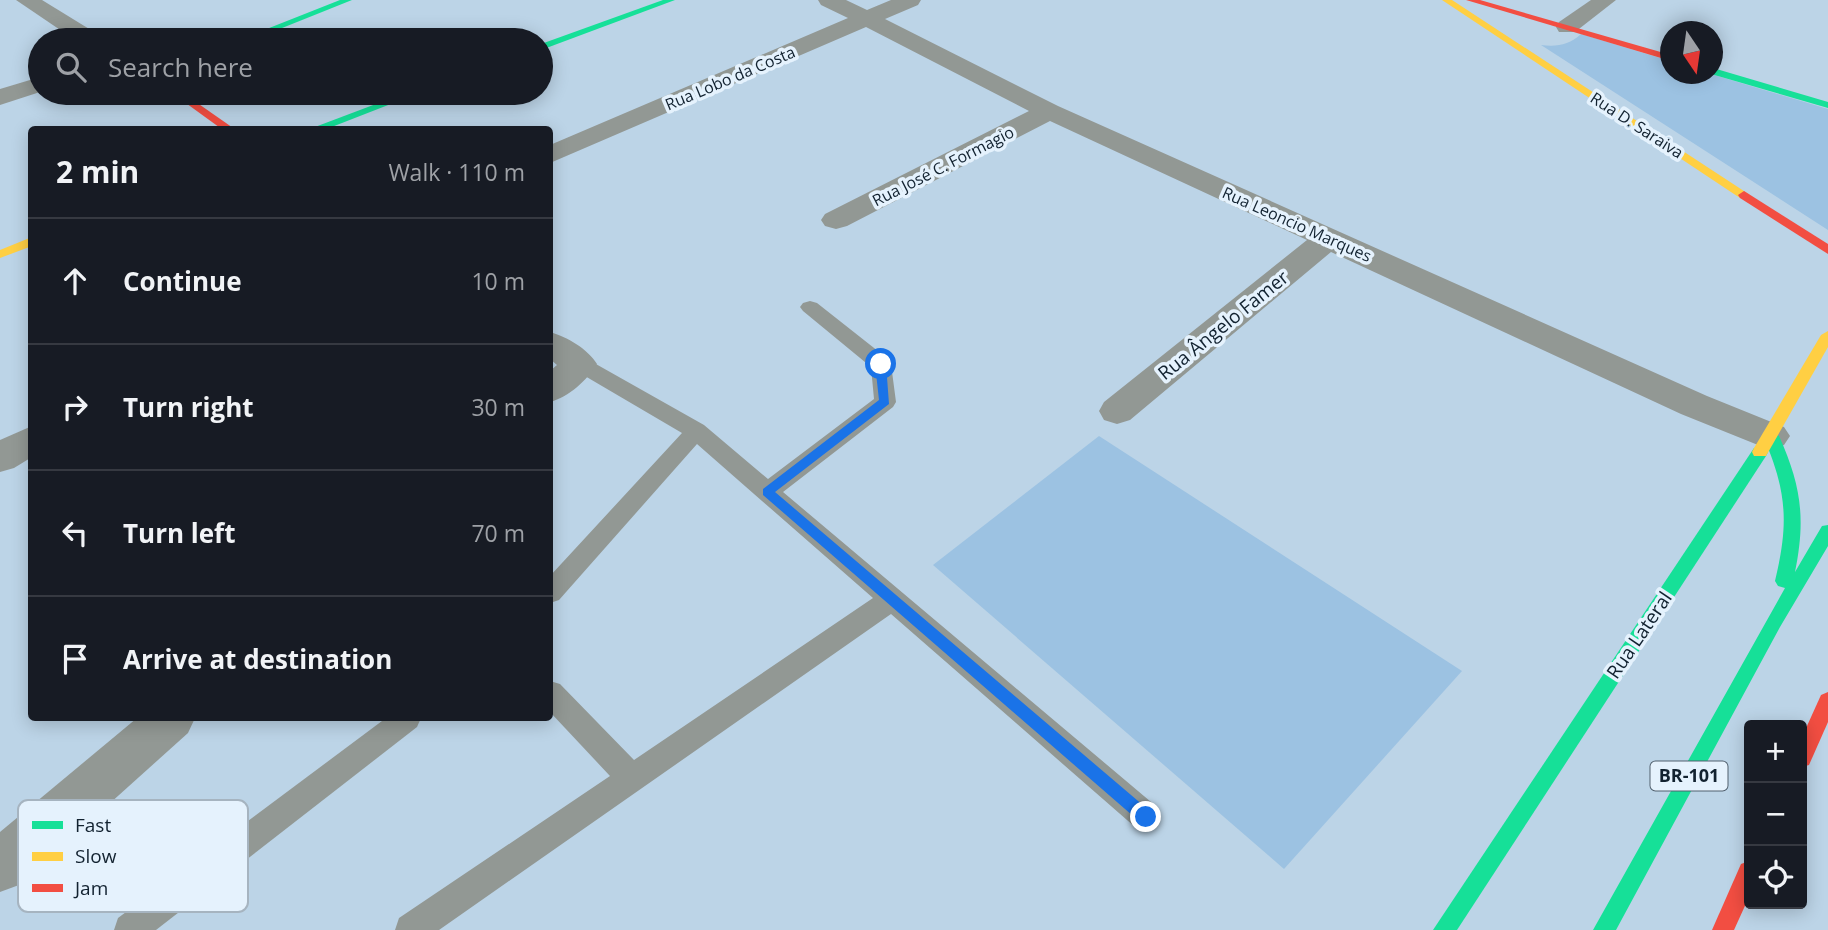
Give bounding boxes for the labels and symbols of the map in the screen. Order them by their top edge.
north arrow [1660,21,1723,84]
street label: Rua Lobo da Costa [662,41,798,115]
street label: Rua D. Saraiva [1586,87,1688,163]
street label: Rua José C. Formagio [868,121,1018,211]
street label: Rua Leoncio Marques [1219,181,1375,267]
street label: Rua Ângelo Famer [1152,264,1294,386]
route start [865,348,896,379]
street label: Rua Lateral [1600,586,1678,684]
road number: BR-101 [1650,762,1728,790]
legend [18,800,248,912]
route end [1130,801,1161,832]
text: Fast [75,812,111,838]
text: Slow [75,843,117,869]
text: Jam [73,875,108,901]

